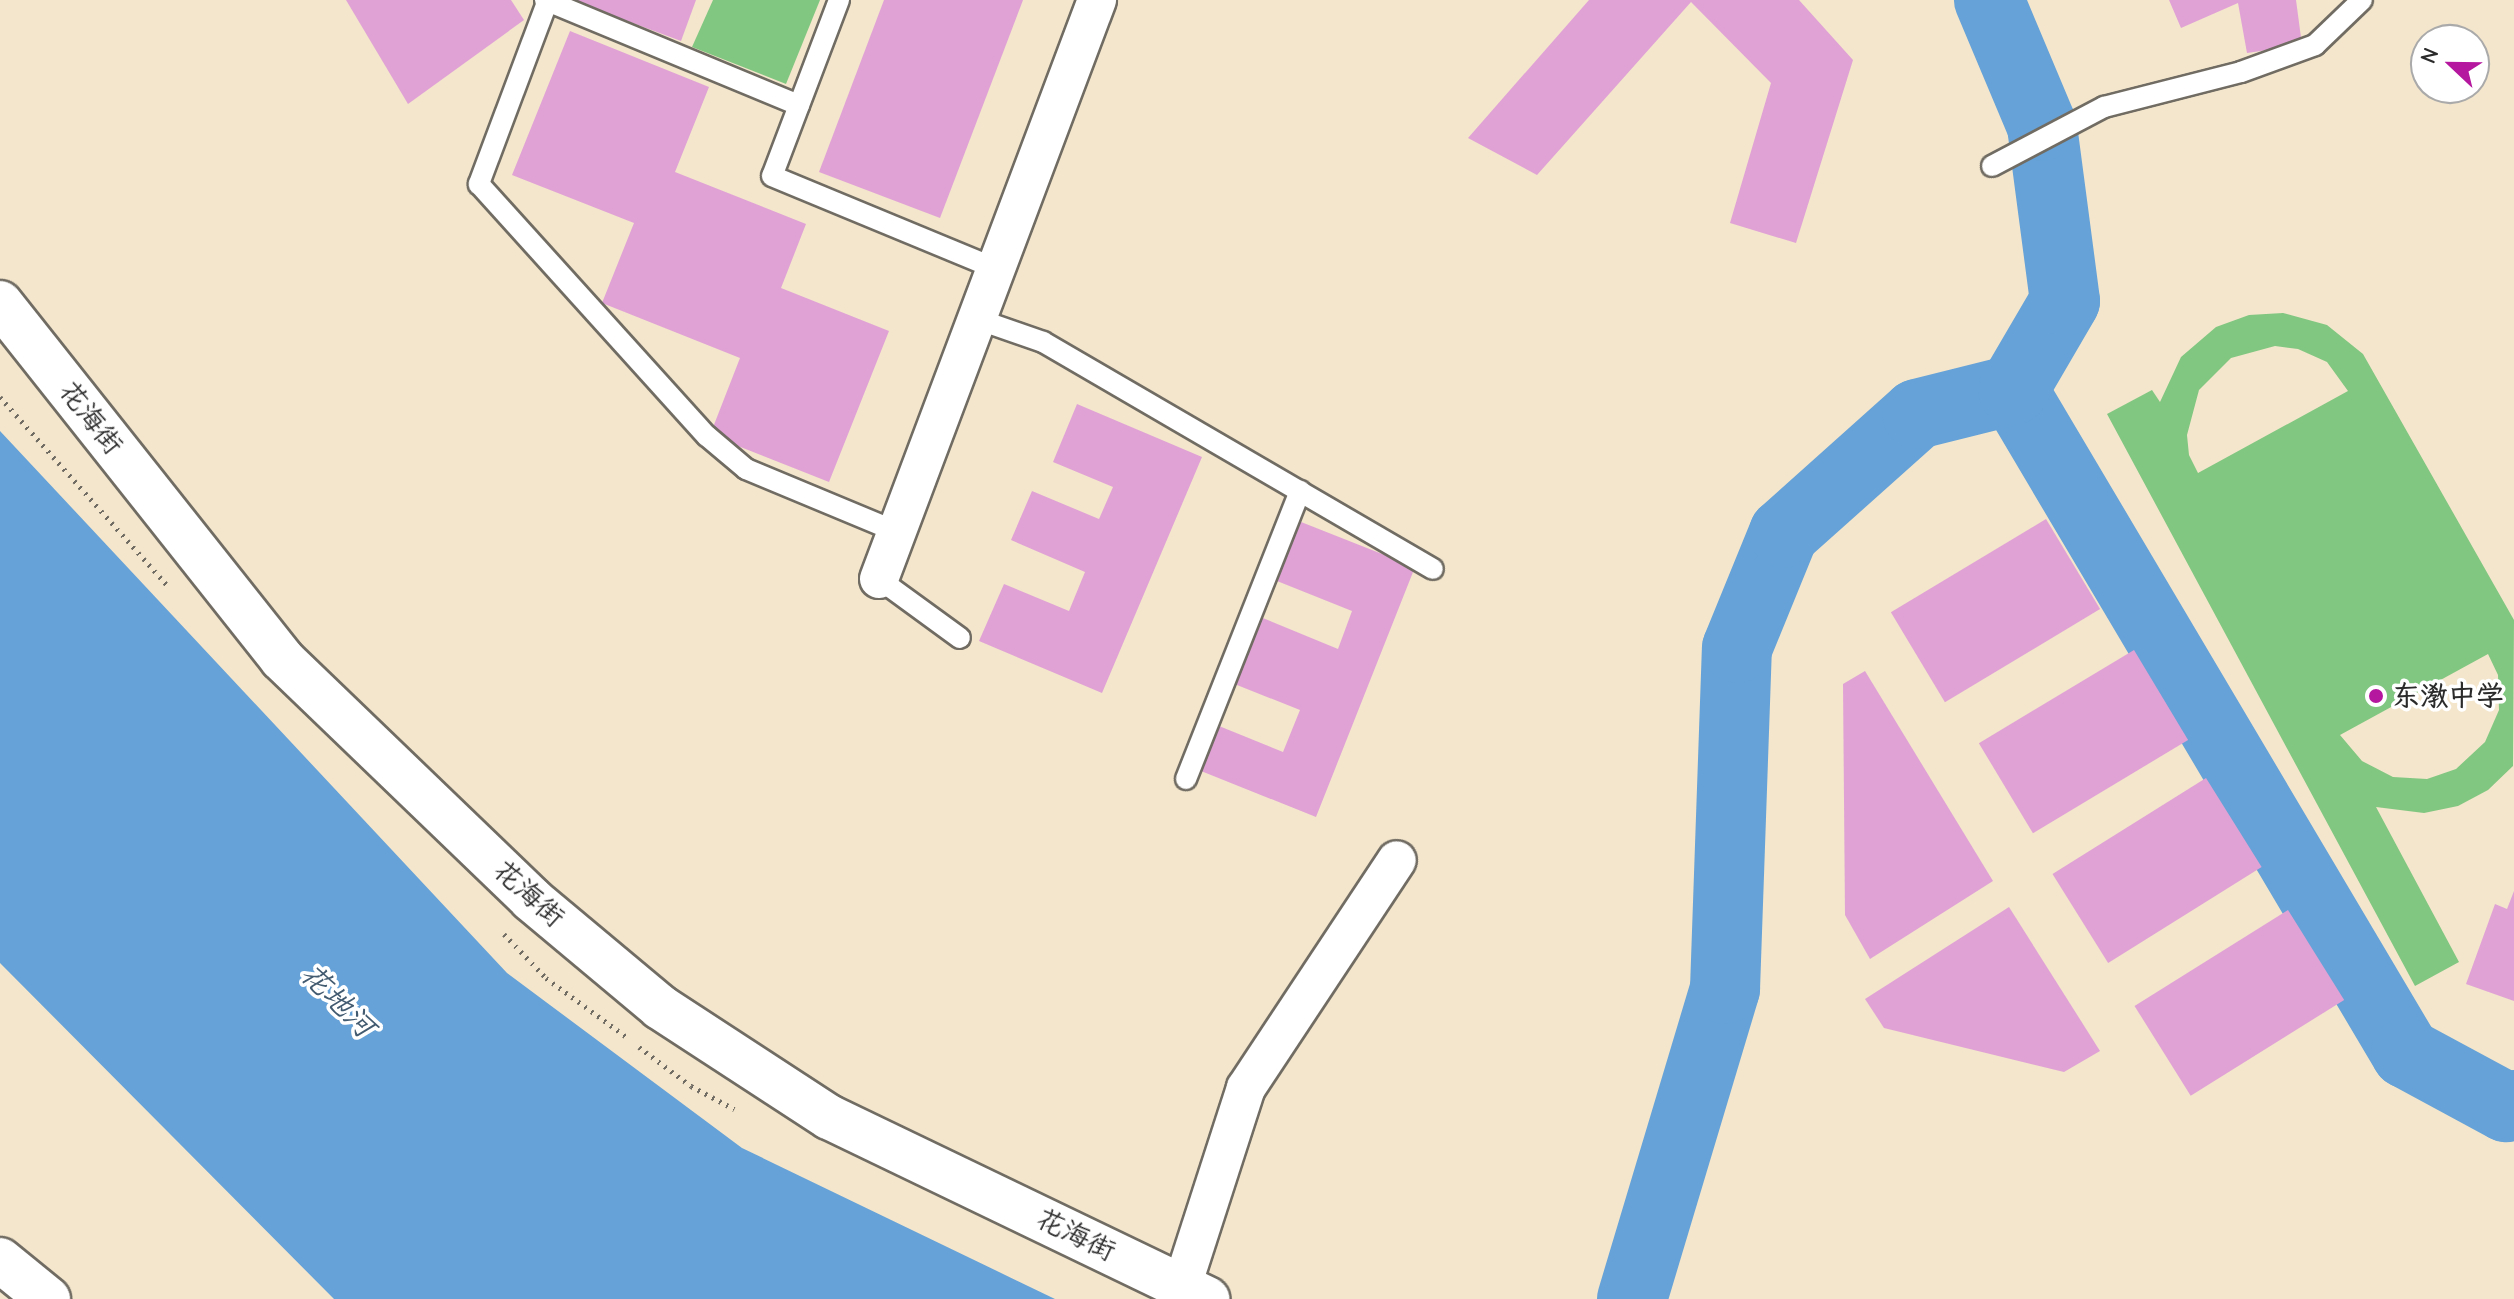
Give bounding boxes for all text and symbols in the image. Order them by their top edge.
north arrow [2410,24,2490,104]
text: N [2415,44,2444,67]
street label: 花海街 [52,375,130,461]
place label: 东漖中学 [2392,679,2504,713]
marker: 东漖中学 [2367,687,2385,705]
street label: 花海街 [487,853,571,935]
water label: 花地河 [292,956,382,1046]
street label: 花海街 [1031,1201,1121,1269]

